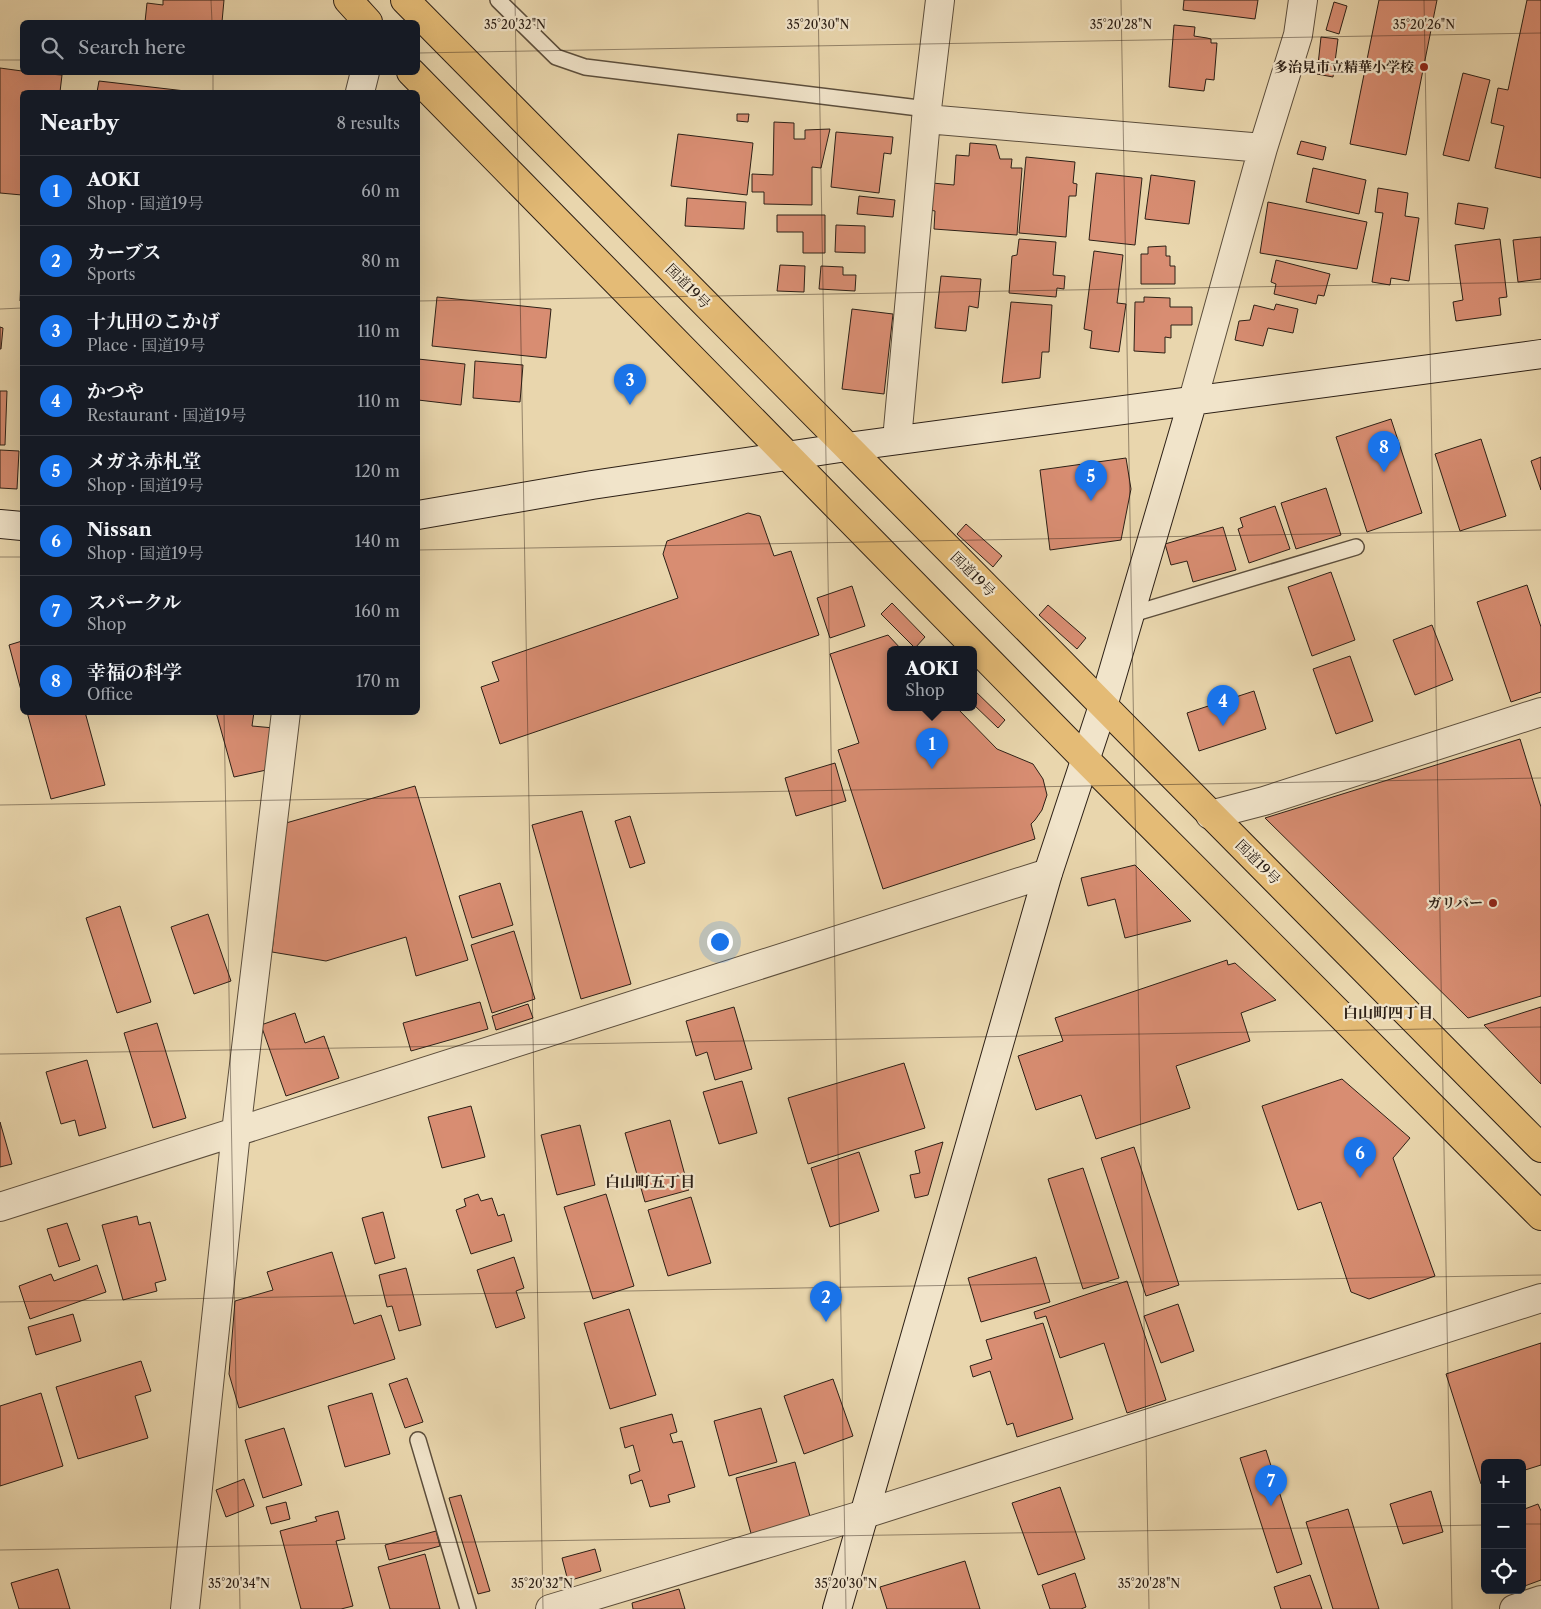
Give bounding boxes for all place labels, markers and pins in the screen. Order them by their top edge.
place label: 多治見市立精華小学校 [1274,58,1414,76]
marker: 多治見市立精華小学校 [1418,61,1430,73]
pin: 3 [614,364,646,405]
pin: 8 [1368,431,1400,472]
pin: 5 [1075,460,1107,501]
pin: 4 [1207,685,1239,726]
pin: 1 [916,728,948,769]
place label: ガリバー [1427,894,1483,912]
marker: ガリバー [1487,897,1499,909]
pin: 6 [1344,1137,1376,1178]
pin: 2 [810,1281,842,1322]
pin: 7 [1255,1465,1287,1506]

